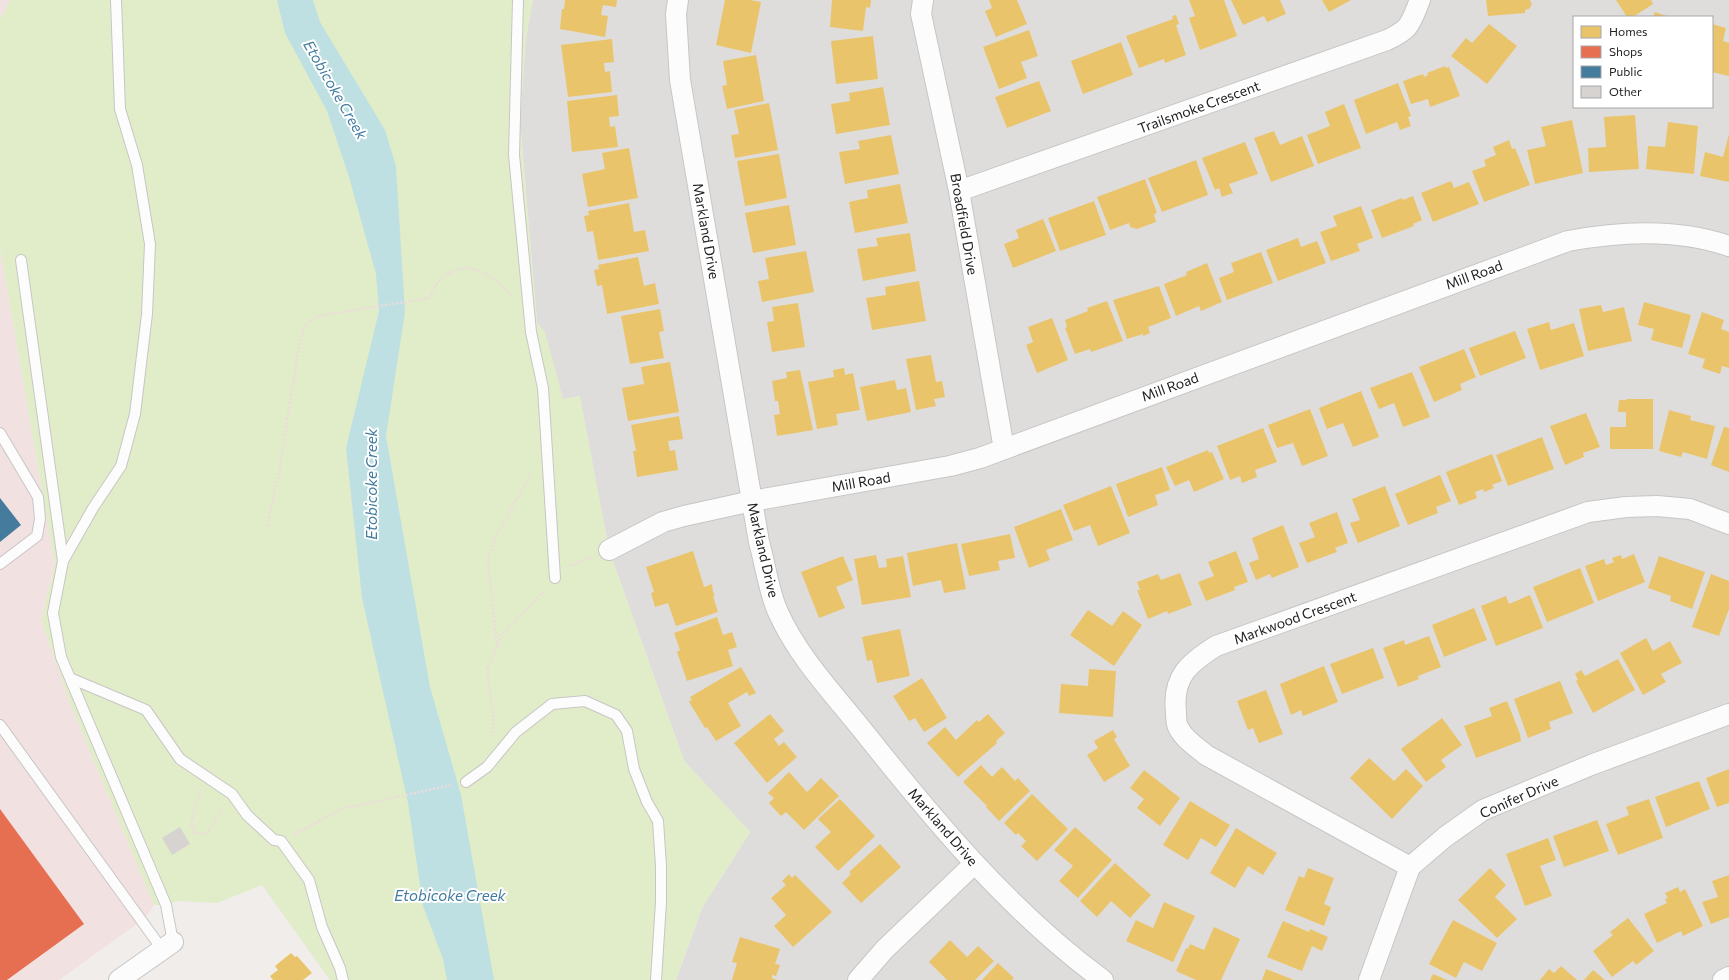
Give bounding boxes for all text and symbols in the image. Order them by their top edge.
legend [1573,16,1713,108]
text: Homes [1609,24,1647,38]
water label: Etobicoke Creek [300,37,372,143]
text: Shops [1609,44,1643,58]
text: Public [1609,64,1642,78]
street label: Trailsmoke Crescent [1135,76,1262,137]
text: Other [1609,84,1642,98]
street label: Broadfield Drive [947,172,982,276]
street label: Markland Drive [690,182,723,280]
street label: Mill Road [1443,256,1505,293]
street label: Mill Road [1139,368,1201,405]
water label: Etobicoke Creek [362,427,380,540]
street label: Mill Road [830,468,892,495]
street label: Markland Drive [744,501,783,599]
street label: Markwood Crescent [1231,587,1359,648]
street label: Conifer Drive [1477,772,1561,821]
street label: Markland Drive [905,784,982,869]
water label: Etobicoke Creek [394,886,507,904]

